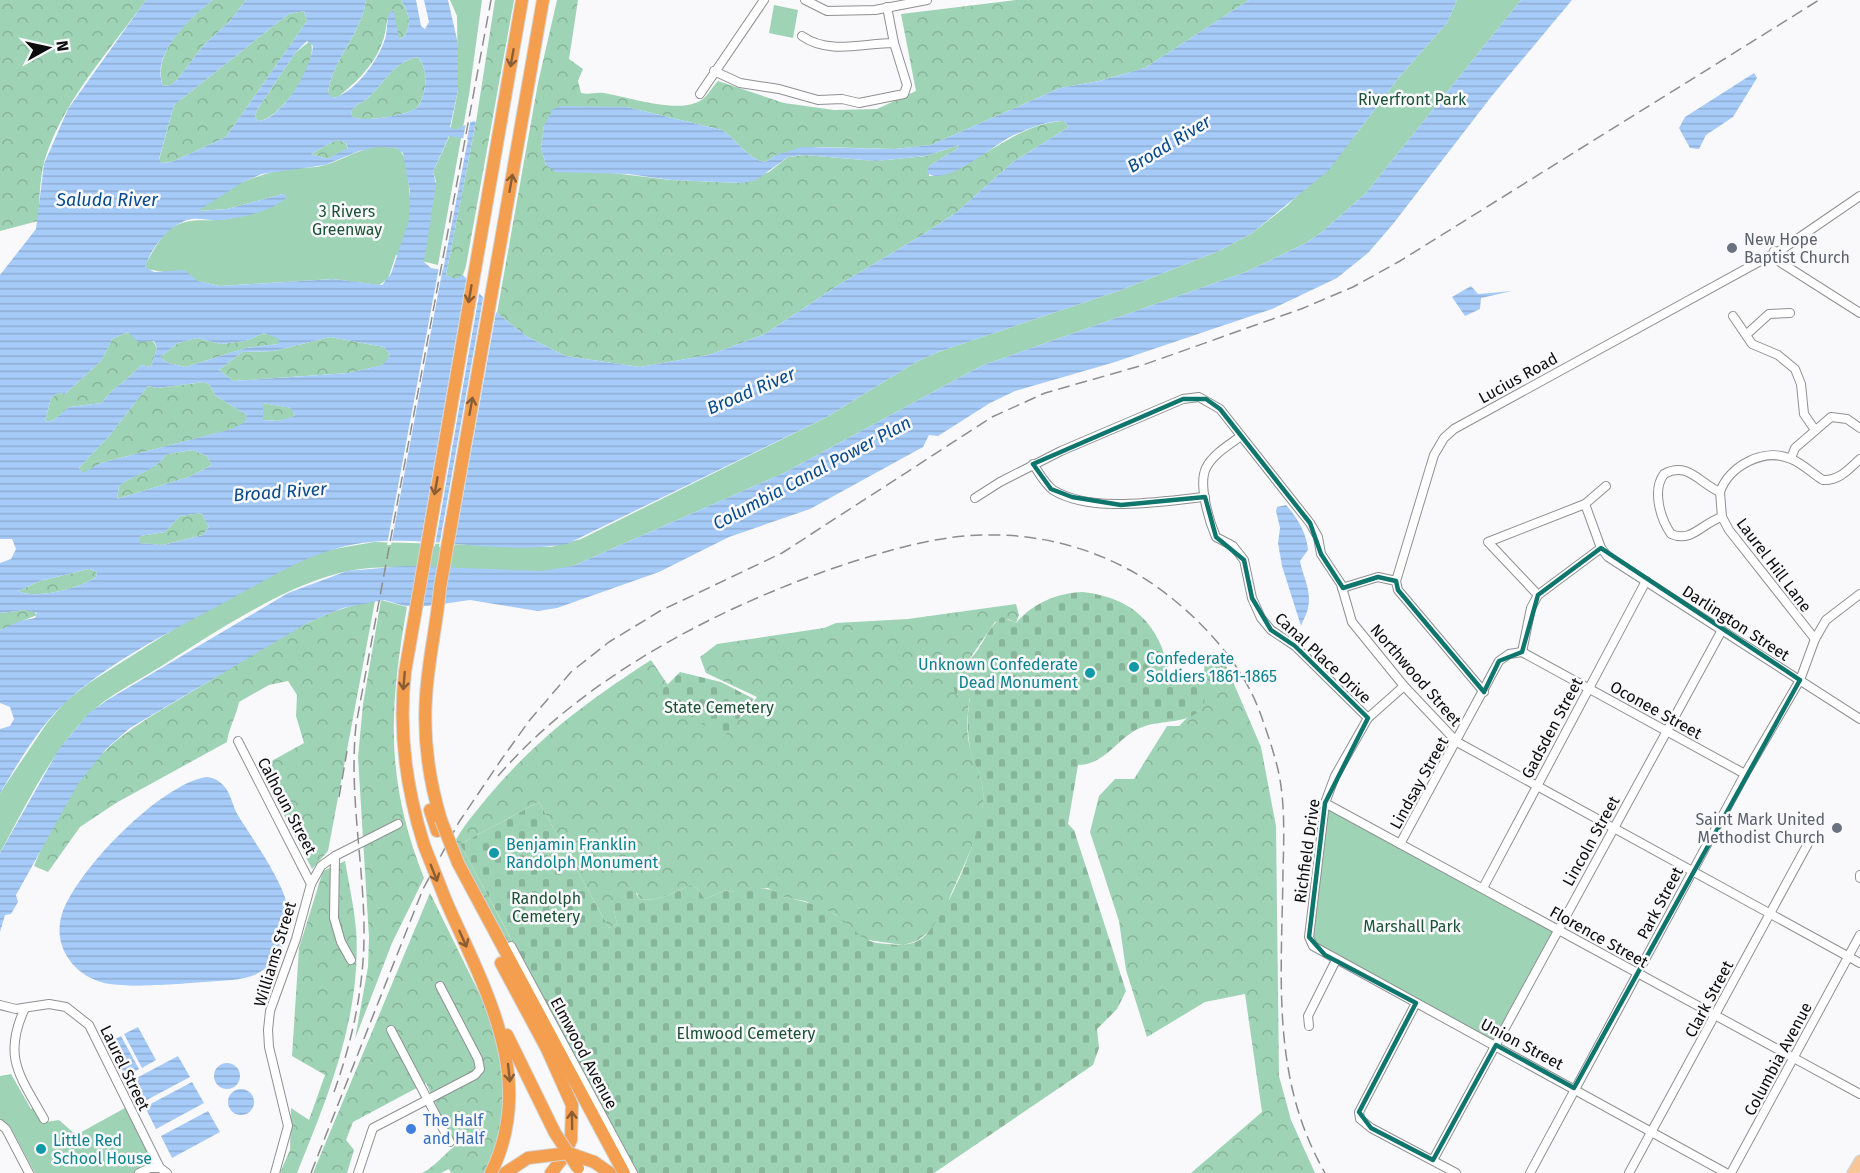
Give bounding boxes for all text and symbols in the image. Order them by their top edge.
north arrow [18,18,78,78]
text: N [52,39,73,53]
one-way arrow [506,47,517,67]
park label: Riverfront Park [1358,90,1467,109]
water label: Broad River [1123,110,1216,178]
one-way arrow [506,174,517,194]
water label: Saluda River [55,189,159,211]
park label: 3 Rivers Greenway [312,202,382,239]
place label: New Hope Baptist Church [1744,230,1850,267]
marker: New Hope Baptist Church [1725,241,1739,255]
one-way arrow [464,284,475,304]
street label: Lucius Road [1475,349,1561,407]
water label: Broad River [704,362,799,419]
one-way arrow [466,396,477,416]
water label: Columbia Canal Power Plan [709,411,915,535]
one-way arrow [431,476,442,496]
water label: Broad River [233,478,329,506]
street label: Laurel Hill Lane [1732,514,1816,616]
street label: Darlington Street [1679,581,1793,665]
street label: Canal Place Drive [1271,609,1375,707]
street label: Northwood Street [1367,620,1466,730]
place label: Confederate Soldiers 1861-1865 [1146,649,1277,686]
place label: Unknown Confederate Dead Monument [918,655,1078,692]
marker: Confederate Soldiers 1861-1865 [1127,660,1141,674]
marker: Unknown Confederate Dead Monument [1083,666,1097,680]
one-way arrow [398,671,409,691]
street label: Gadsden Street [1518,674,1587,782]
street label: Oconee Street [1607,677,1705,743]
park label: State Cemetery [664,698,774,717]
street label: Lindsay Street [1386,733,1452,833]
street label: Calhoun Street [253,754,321,858]
street label: Lincoln Street [1558,792,1624,889]
street label: Richfield Drive [1290,798,1324,904]
place label: Saint Mark United Methodist Church [1696,810,1825,847]
marker: Saint Mark United Methodist Church [1830,821,1844,835]
place label: Benjamin Franklin Randolph Monument [506,835,659,872]
marker: Benjamin Franklin Randolph Monument [487,846,501,860]
one-way arrow [429,863,440,882]
street label: Park Street [1633,863,1687,942]
park label: Randolph Cemetery [511,889,581,926]
street label: Williams Street [250,899,300,1009]
street label: Florence Street [1547,902,1652,972]
park label: Marshall Park [1363,917,1462,936]
one-way arrow [458,929,469,948]
street label: Clark Street [1681,957,1737,1041]
street label: Elmwood Avenue [547,994,621,1112]
street label: Columbia Avenue [1740,999,1816,1119]
street label: Union Street [1477,1014,1567,1074]
street label: Laurel Street [96,1022,154,1114]
park label: Elmwood Cemetery [677,1024,816,1043]
one-way arrow [504,1063,515,1082]
place label: The Half and Half [423,1111,486,1148]
one-way arrow [566,1111,578,1131]
marker: The Half and Half [404,1122,418,1136]
place label: Little Red School House [53,1131,152,1168]
marker: Little Red School House [34,1142,48,1156]

